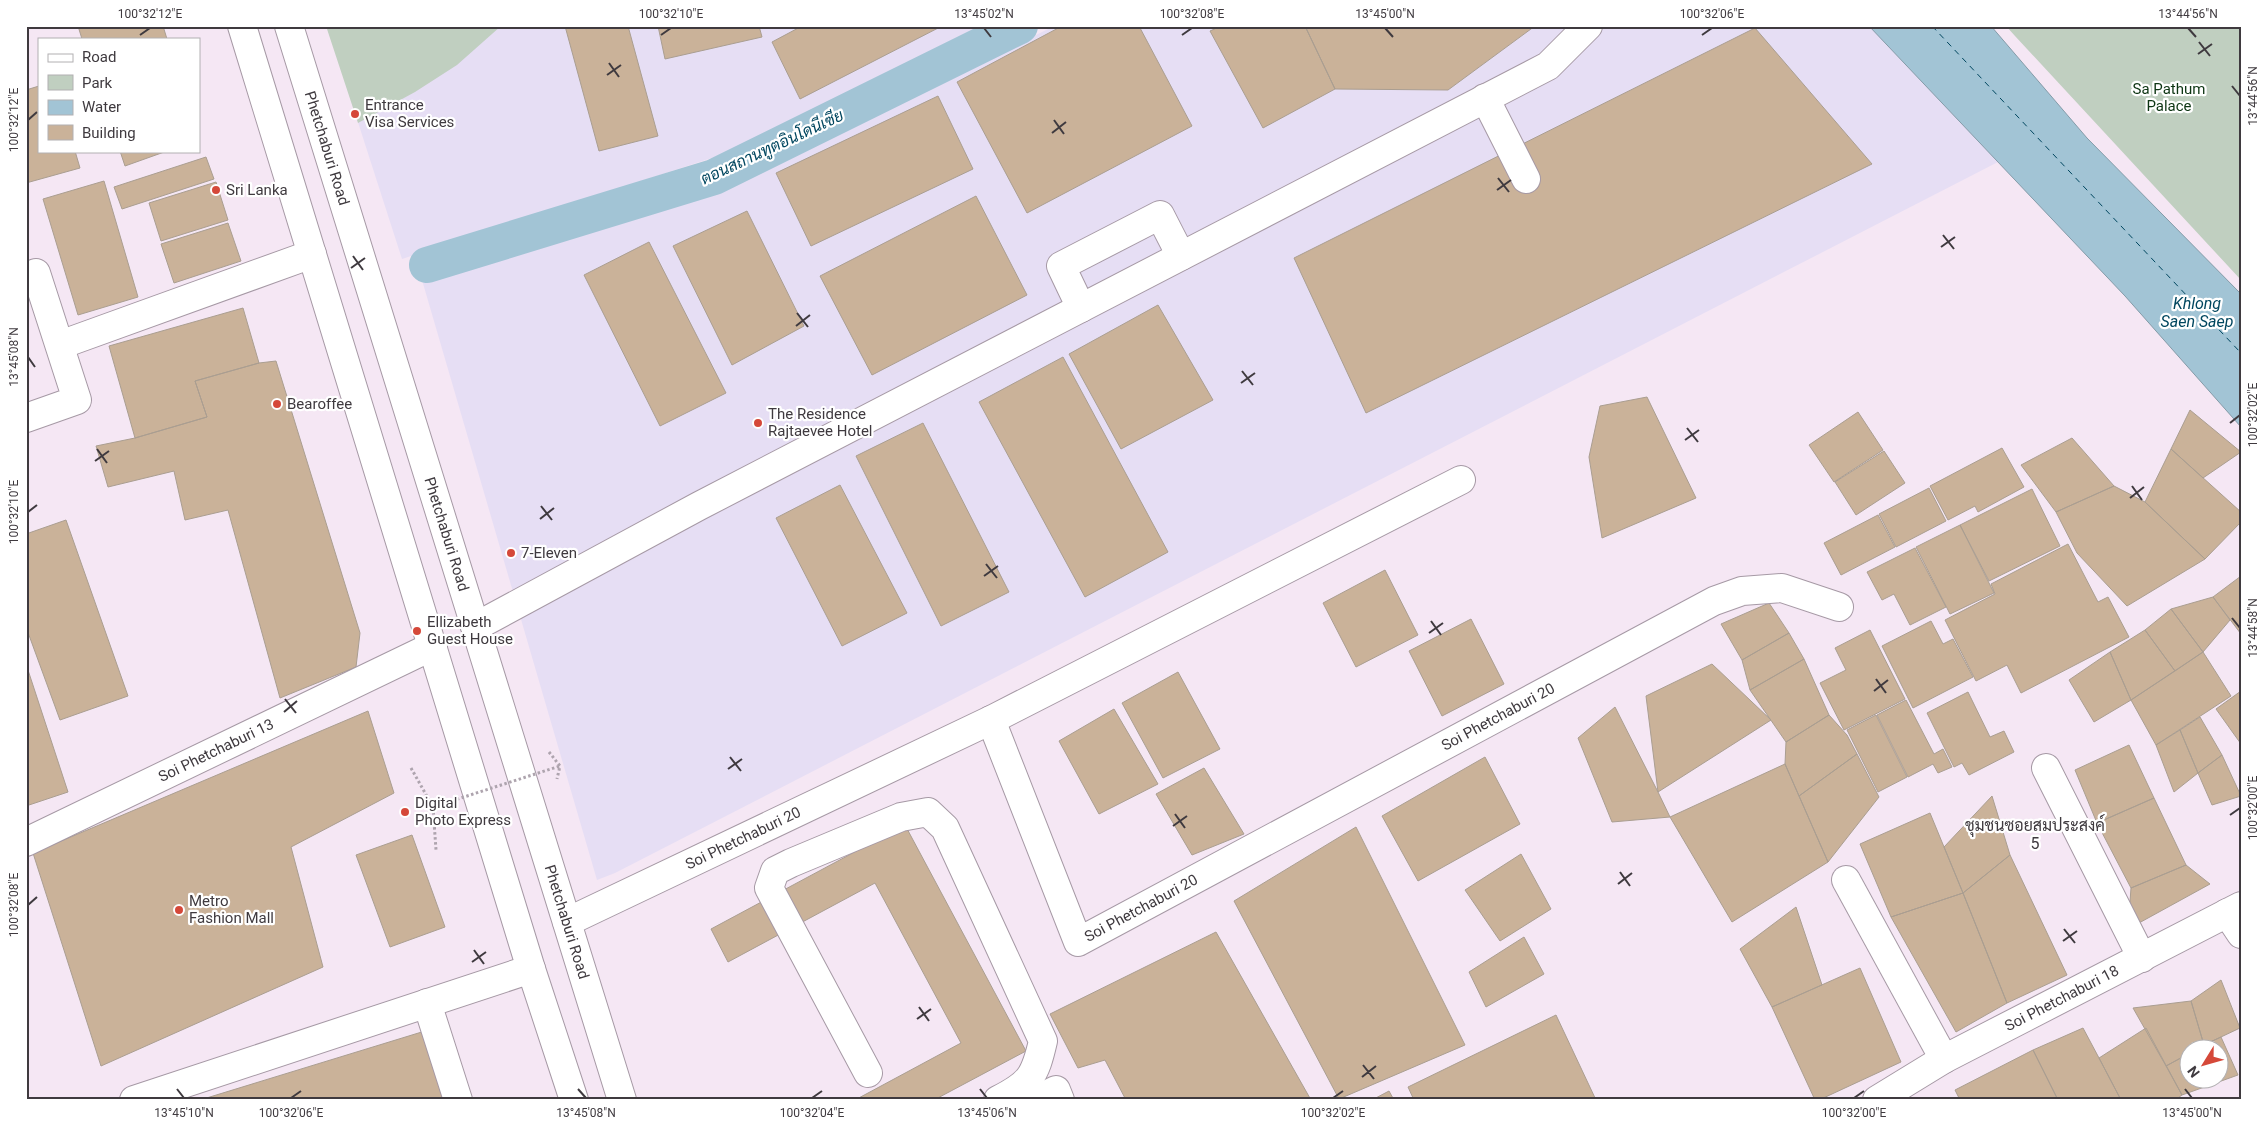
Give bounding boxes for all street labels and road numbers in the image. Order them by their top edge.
street label: Phetchaburi Road [301,89,353,208]
street label: Phetchaburi Road [420,475,473,593]
street label: Soi Phetchaburi 20 [1438,679,1558,754]
street label: Soi Phetchaburi 13 [156,715,277,786]
street label: Soi Phetchaburi 20 [682,803,804,873]
street label: Phetchaburi Road [541,863,593,981]
street label: Soi Phetchaburi 20 [1081,871,1201,946]
street label: Soi Phetchaburi 18 [2002,962,2122,1035]

